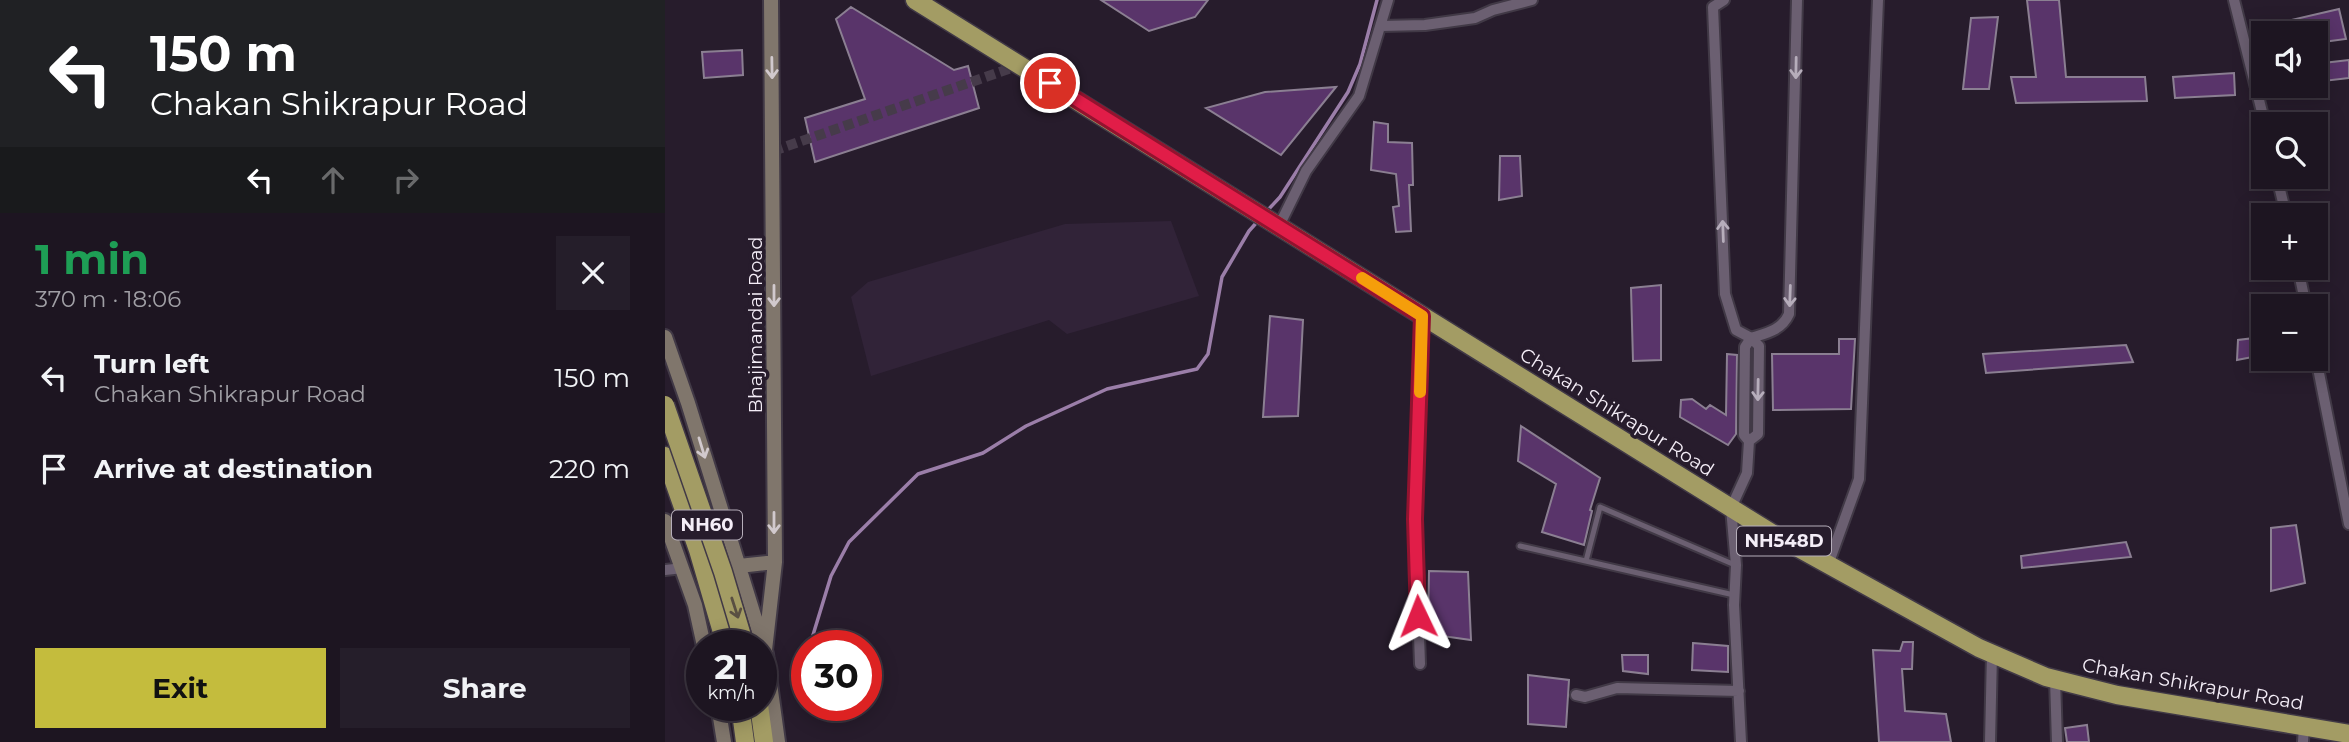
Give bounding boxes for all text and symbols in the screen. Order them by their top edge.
map controls [2251,21,2328,371]
button: sound [2251,21,2328,98]
text: 150 m [150,24,297,83]
icon: left [35,28,126,119]
pin [1020,53,1080,113]
one-way arrow [765,56,779,79]
one-way arrow [1789,56,1802,79]
icon: arrive [1031,64,1069,102]
text: Chakan Shikrapur Road [150,84,528,123]
button: search [2251,112,2328,189]
icon: left [241,161,279,199]
icon: ahead [314,161,352,199]
icon: right [387,161,425,199]
button: + [2251,203,2328,280]
one-way arrow [1716,220,1729,243]
text: 1 min [35,233,149,285]
button: close [556,236,630,310]
street label: Bhajimandai Road [744,237,767,413]
one-way arrow [767,284,781,307]
one-way arrow [1783,284,1796,307]
text: 370 m · 18:06 [35,285,181,313]
button: − [2251,294,2328,371]
street label: Chakan Shikrapur Road [1516,343,1718,481]
text: Turn left [94,348,210,380]
icon: left [35,359,73,397]
text: 150 m [554,362,630,394]
one-way arrow [1751,378,1765,401]
text: Chakan Shikrapur Road [94,380,366,408]
one-way arrow [697,437,710,459]
icon: arrive [35,450,73,488]
text: Arrive at destination [94,453,373,485]
text: 220 m [549,453,630,485]
road number: NH60 [672,510,742,540]
one-way arrow [767,511,781,534]
road number: NH548D [1737,526,1831,556]
position arrow [1381,579,1455,653]
one-way arrow [729,597,742,619]
speed limit sign: 30 [791,630,882,721]
text: 21 [714,645,749,688]
button: Exit [35,648,326,728]
button: Share [340,648,630,728]
street label: Chakan Shikrapur Road [2080,653,2306,715]
text: km/h [707,682,756,704]

